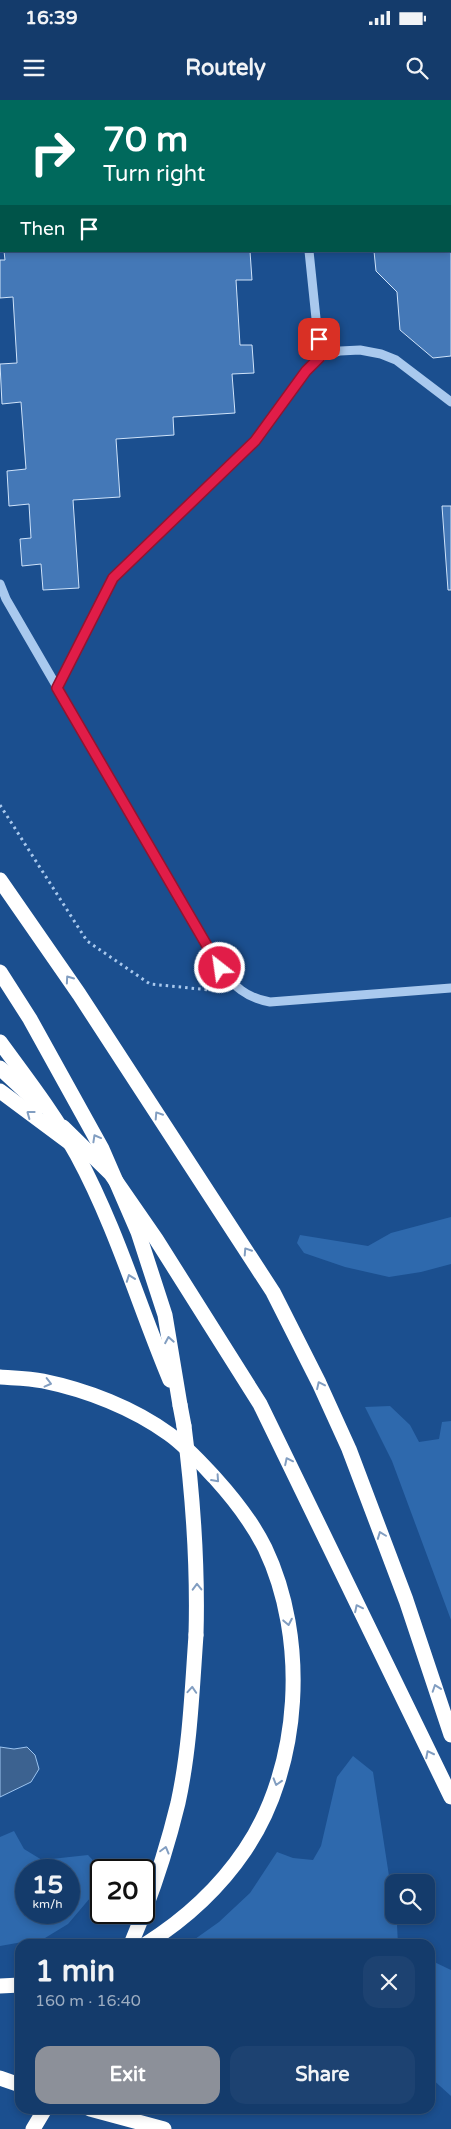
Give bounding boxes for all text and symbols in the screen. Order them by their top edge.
text: 16:39 [25,7,78,29]
icon: menu [20,54,48,82]
icon: search [403,54,431,82]
text: Routely [185,55,266,81]
text: 70 m [103,119,188,161]
icon: right [20,120,85,185]
text: Turn right [103,161,205,187]
icon: arrive [75,215,103,243]
text: Then [20,218,65,240]
pin [298,318,340,360]
icon: arrive [305,325,333,353]
position arrow [193,941,245,993]
one-way arrow [66,976,75,985]
one-way arrow [27,1111,36,1119]
one-way arrow [155,1112,164,1121]
one-way arrow [92,1135,102,1144]
one-way arrow [243,1248,253,1257]
one-way arrow [126,1274,136,1283]
one-way arrow [165,1335,175,1344]
one-way arrow [44,1377,53,1388]
one-way arrow [316,1381,326,1390]
one-way arrow [284,1457,294,1466]
one-way arrow [210,1474,219,1483]
one-way arrow [377,1531,388,1540]
one-way arrow [192,1582,202,1590]
one-way arrow [354,1604,365,1613]
one-way arrow [282,1618,292,1627]
one-way arrow [186,1685,197,1693]
one-way arrow [431,1685,441,1693]
one-way arrow [425,1750,435,1759]
one-way arrow [272,1778,283,1787]
one-way arrow [159,1845,170,1854]
speed limit sign: 20 [90,1859,155,1924]
text: 15 [32,1870,63,1900]
map controls [385,1874,435,1924]
button: search [385,1874,435,1924]
text: km/h [32,1897,63,1911]
text: 1 min [35,1953,115,1990]
button: close [363,1956,415,2008]
text: 160 m · 16:40 [35,1991,141,2011]
button: Exit [35,2046,220,2104]
button: Share [230,2046,415,2104]

